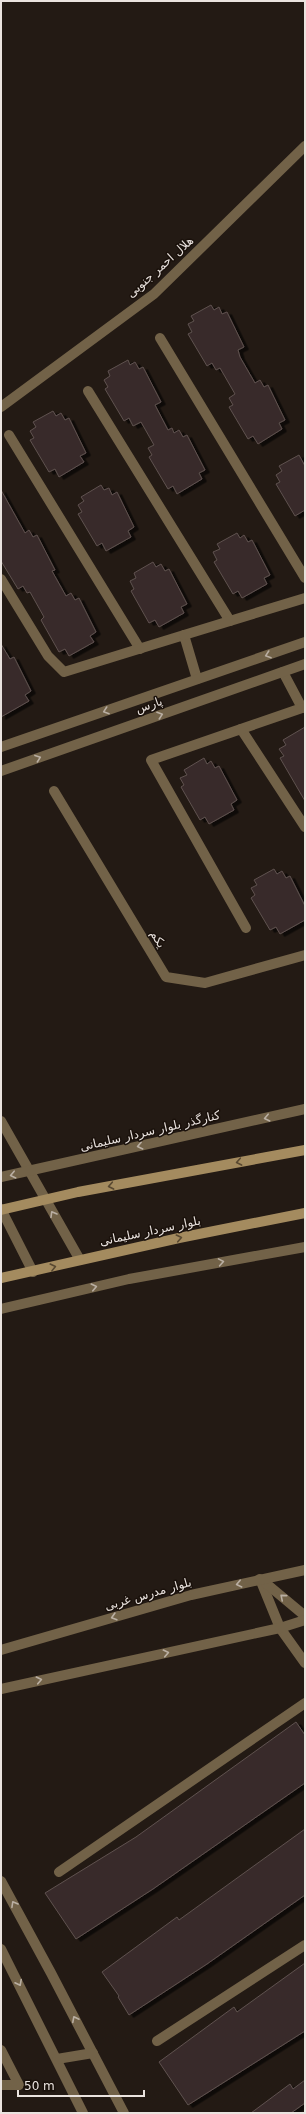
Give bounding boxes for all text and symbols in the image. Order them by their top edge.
street label: هلال احمر جنوبی [124,233,197,301]
one-way arrow [265,650,272,658]
street label: پارس [134,694,165,717]
one-way arrow [102,706,109,715]
one-way arrow [157,711,164,719]
one-way arrow [34,754,41,763]
street label: یکم [147,928,169,950]
street label: کنارگذر بلوار سردار سلیمانی [79,1108,222,1155]
one-way arrow [264,1113,270,1121]
one-way arrow [137,1142,143,1150]
one-way arrow [236,1158,242,1166]
one-way arrow [10,1170,16,1178]
one-way arrow [108,1182,114,1190]
one-way arrow [51,1211,58,1218]
street label: بلوار سردار سلیمانی [98,1213,202,1250]
one-way arrow [176,1234,183,1242]
one-way arrow [218,1258,224,1267]
one-way arrow [49,1263,56,1271]
one-way arrow [90,1283,97,1292]
street label: بلوار مدرس غربی [103,1575,193,1614]
one-way arrow [236,1579,243,1587]
one-way arrow [280,1595,287,1602]
one-way arrow [110,1612,117,1621]
one-way arrow [163,1649,169,1657]
one-way arrow [36,1677,42,1685]
one-way arrow [11,1901,18,1908]
one-way arrow [14,1979,22,1987]
one-way arrow [72,2015,80,2023]
scale bar [18,2072,144,2098]
text: 50 m [24,2079,55,2093]

